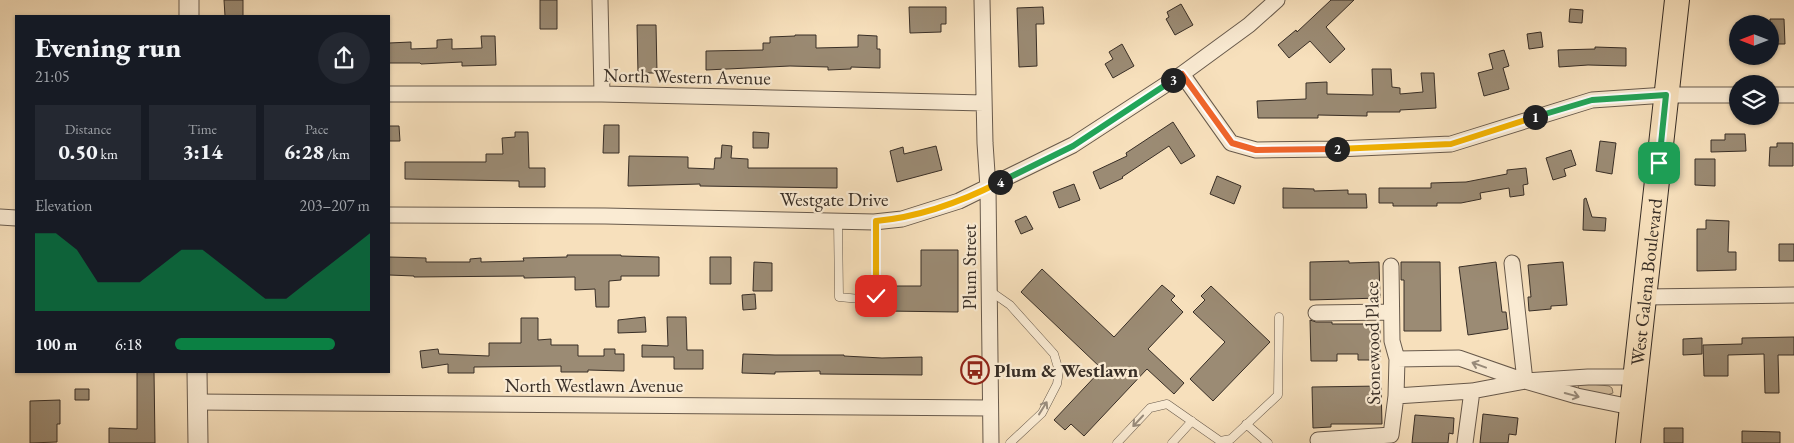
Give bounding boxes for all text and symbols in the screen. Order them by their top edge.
north arrow [1729,15,1779,65]
map controls [1729,15,1779,125]
text: Evening run [35,29,181,65]
button: share [318,32,370,84]
street label: North Western Avenue [603,63,771,90]
text: 21:05 [35,66,70,87]
pin: 3 [1160,68,1186,92]
text: 3 [1170,71,1177,89]
button: layers [1729,75,1779,125]
pin: 1 [1522,104,1548,130]
text: 1 [1532,108,1539,126]
text: Distance [65,120,112,138]
text: Time [188,120,217,138]
text: Pace [305,120,329,138]
pin: 2 [1324,136,1350,162]
text: 0.50 [58,138,98,165]
text: 3:14 [182,138,223,165]
text: 6:28 [284,138,324,165]
text: 2 [1334,140,1341,158]
pin [1638,142,1680,184]
text: km [98,145,118,163]
text: /km [324,145,350,163]
icon: arrive [1645,149,1673,177]
pin: 4 [988,170,1012,194]
text: 4 [997,173,1004,191]
street label: Westgate Drive [780,187,888,212]
text: Elevation [35,195,93,216]
text: 203–207 m [299,195,370,216]
street label: West Galena Boulevard [1625,197,1668,367]
street label: Plum Street [957,224,982,310]
pin [855,275,897,317]
street label: Stonewood Place [1359,281,1386,405]
icon: check [862,282,890,310]
text: 100 m [35,334,77,355]
text: 6:18 [115,334,142,355]
bus stop icon: Plum & Westlawn [960,355,990,385]
place label: Plum & Westlawn [994,358,1138,383]
one-way arrow [1472,360,1488,369]
street label: North Westlawn Avenue [505,373,683,398]
one-way arrow [1564,390,1580,400]
one-way arrow [1039,402,1049,416]
one-way arrow [1132,414,1144,427]

